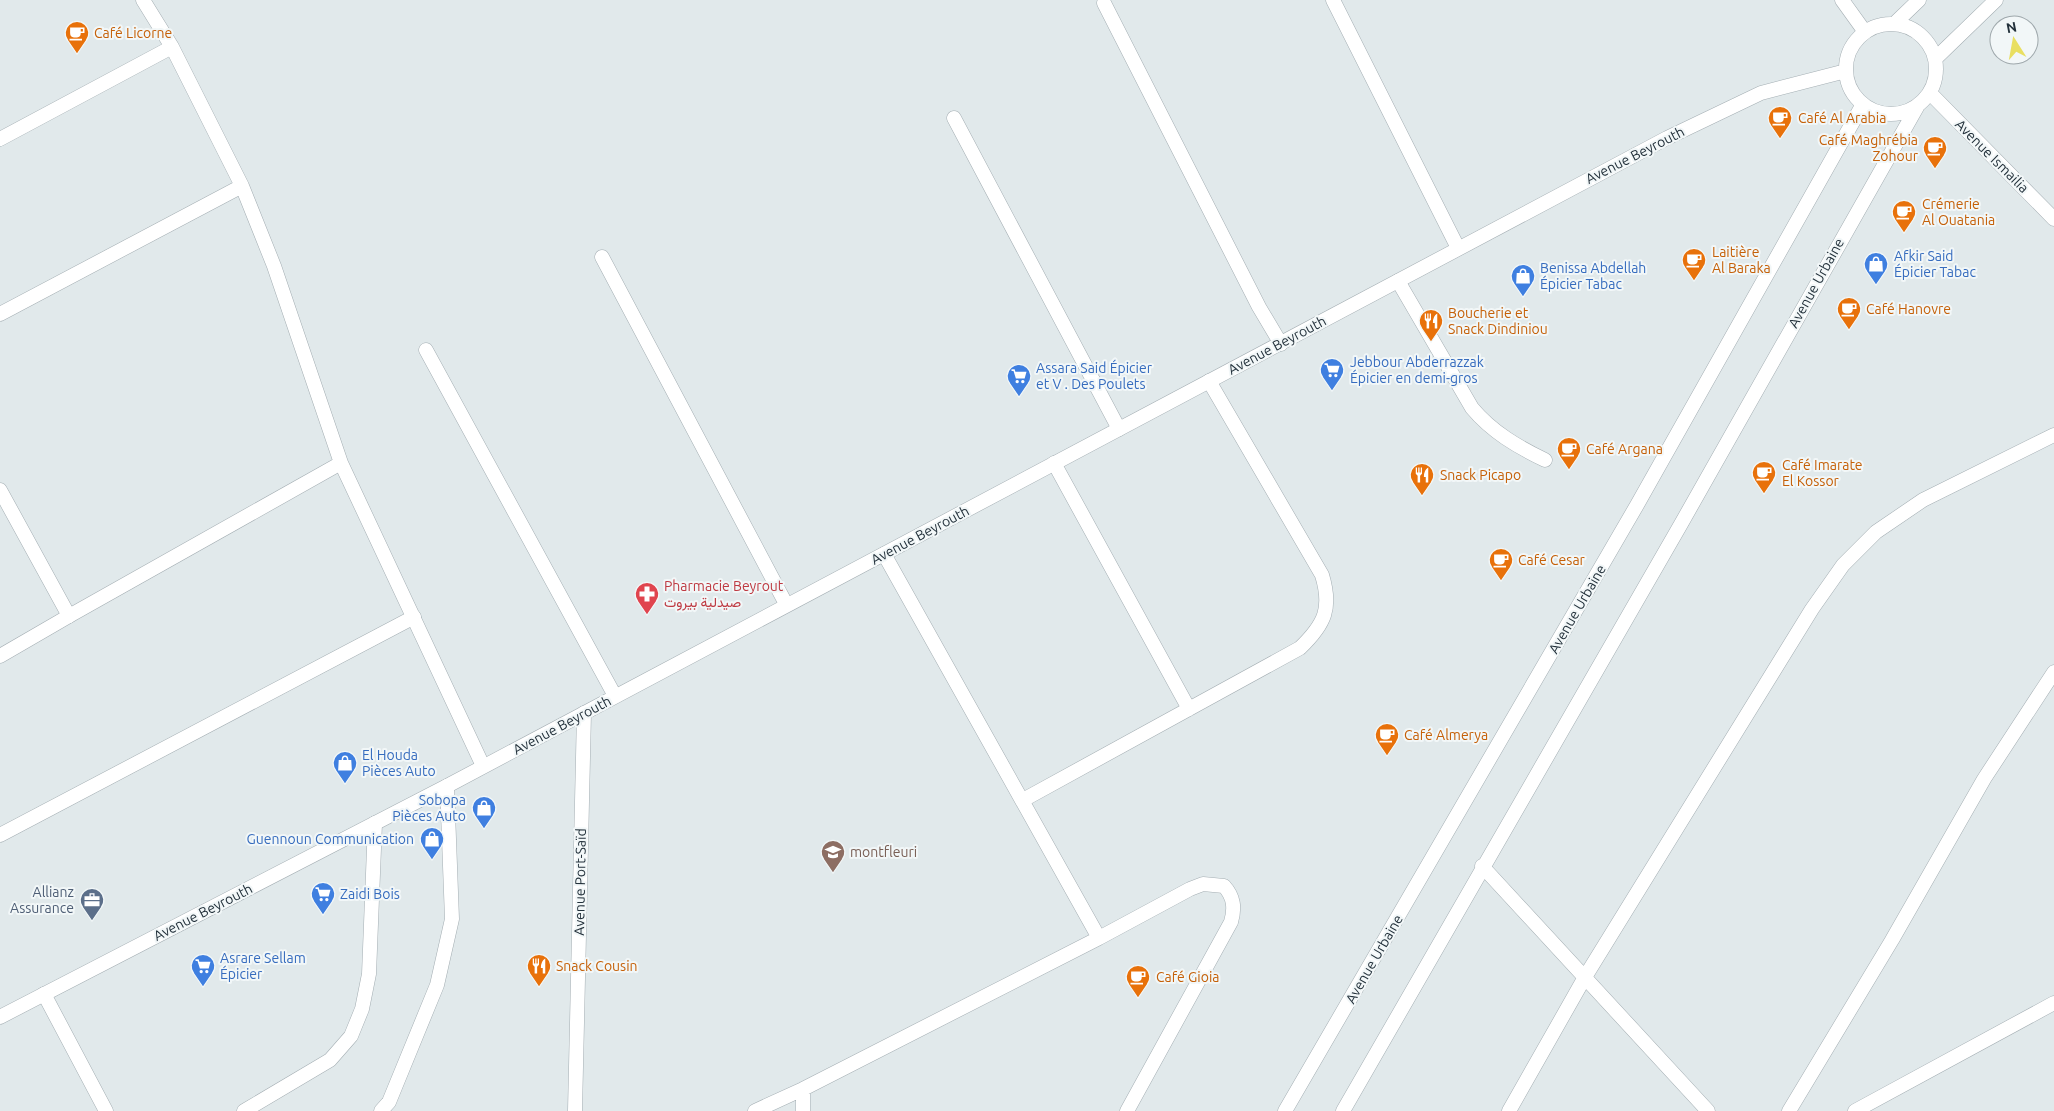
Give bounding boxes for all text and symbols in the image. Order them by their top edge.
north arrow [1989,15,2039,65]
text: N [2005,18,2018,36]
cafe icon: Café Licorne [64,20,90,54]
place label: Café Licorne [94,25,172,41]
cafe icon: Café Al Arabia [1767,105,1793,139]
place label: Café Al Arabia [1798,110,1886,126]
street label: Avenue Ismailia [1952,116,2032,196]
street label: Avenue Beyrouth [1583,123,1687,187]
place label: Café Maghrébia Zohour [1819,132,1919,164]
cafe icon: Café Maghrébia Zohour [1922,135,1948,169]
place label: Crémerie Al Ouatania [1922,196,1995,228]
cafe icon: Crémerie Al Ouatania [1891,199,1917,233]
street label: Avenue Urbaine [1785,235,1847,331]
place label: Laitière Al Baraka [1712,244,1771,276]
cafe icon: Laitière Al Baraka [1681,247,1707,281]
place label: Afkir Said Épicier Tabac [1894,248,1976,280]
shop icon: Afkir Said Épicier Tabac [1863,251,1889,285]
place label: Benissa Abdellah Épicier Tabac [1540,260,1646,292]
shop icon: Benissa Abdellah Épicier Tabac [1510,263,1536,297]
cafe icon: Café Hanovre [1836,296,1862,330]
place label: Café Hanovre [1866,301,1951,317]
place label: Boucherie et Snack Dindiniou [1448,305,1548,337]
restaurant icon: Boucherie et Snack Dindiniou [1418,308,1444,342]
street label: Avenue Beyrouth [1225,312,1329,378]
place label: Jebbour Abderrazzak Épicier en demi-gros [1350,354,1484,386]
supermarket icon: Jebbour Abderrazzak Épicier en demi-gros [1319,357,1345,391]
place label: Assara Said Épicier et V . Des Poulets [1036,359,1153,392]
supermarket icon: Assara Said Épicier et V . Des Poulets [1006,363,1032,397]
cafe icon: Café Argana [1556,436,1582,470]
place label: Café Argana [1586,441,1663,457]
place label: Café Imarate El Kossor [1782,457,1863,489]
cafe icon: Café Imarate El Kossor [1751,460,1777,494]
restaurant icon: Snack Picapo [1409,462,1435,496]
place label: Snack Picapo [1440,467,1521,483]
street label: Avenue Beyrouth [868,502,972,568]
cafe icon: Café Cesar [1488,547,1514,581]
place label: Café Cesar [1518,552,1586,568]
street label: Avenue Urbaine [1545,562,1609,656]
place label: Pharmacie Beyrout صيدلية بيروت [664,578,784,611]
pharmacy icon: Pharmacie Beyrout صيدلية بيروت [634,581,660,615]
street label: Avenue Beyrouth [510,692,614,758]
cafe icon: Café Almerya [1374,722,1400,756]
place label: Café Almerya [1404,727,1488,743]
place label: El Houda Pièces Auto [362,747,436,779]
shop icon: El Houda Pièces Auto [332,750,358,784]
place label: Sobopa Pièces Auto [392,792,466,824]
shop icon: Sobopa Pièces Auto [471,795,497,829]
shop icon: Guennoun Communication [419,826,445,860]
street label: Avenue Port-Saïd [571,828,589,936]
place label: Guennoun Communication [247,831,414,847]
school or university icon: montfleuri [820,839,846,873]
place label: montfleuri [850,844,917,860]
street label: Avenue Beyrouth [151,880,255,944]
supermarket icon: Zaidi Bois [310,881,336,915]
place label: Allianz Assurance [10,884,74,916]
place label: Zaidi Bois [340,886,400,902]
office icon: Allianz Assurance [79,887,105,921]
street label: Avenue Urbaine [1342,912,1406,1006]
place label: Asrare Sellam Épicier [220,950,306,982]
supermarket icon: Asrare Sellam Épicier [190,953,216,987]
restaurant icon: Snack Cousin [526,953,552,987]
place label: Snack Cousin [556,958,638,974]
cafe icon: Café Gioia [1125,964,1151,998]
place label: Café Gioia [1156,969,1220,985]

